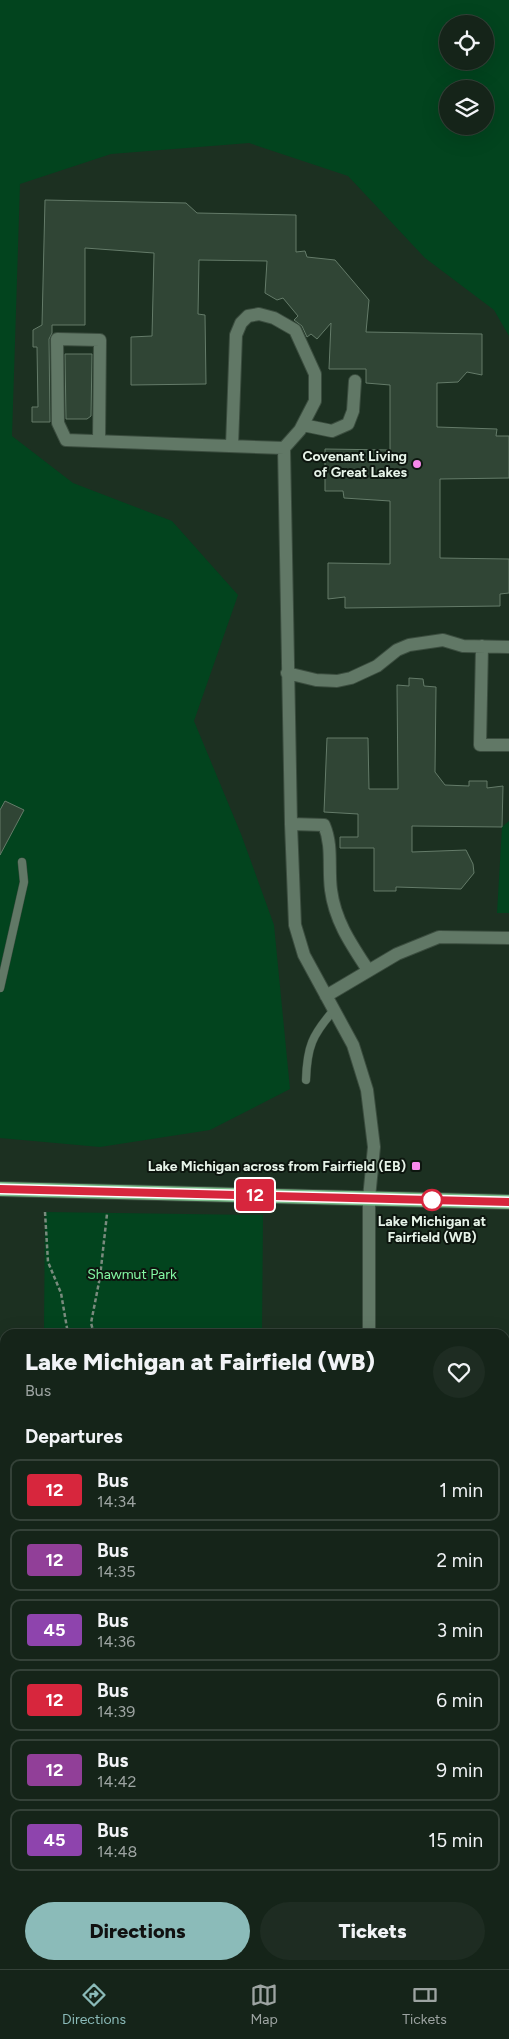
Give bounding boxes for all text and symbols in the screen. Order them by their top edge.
map controls [439,15,494,135]
button: locate [439,15,494,70]
button: layers [439,80,494,135]
place label: Covenant Living of Great Lakes [302,448,407,481]
marker: Covenant Living of Great Lakes [411,458,423,470]
place label: Lake Michigan across from Fairfield (EB) [148,1158,406,1175]
marker: Lake Michigan across from Fairfield (EB) [410,1160,422,1172]
line badge: 12 [232,1179,278,1211]
text: 12 [246,1184,264,1206]
marker: Lake Michigan at Fairfield (WB) [421,1189,443,1211]
place label: Lake Michigan at Fairfield (WB) [378,1213,487,1246]
park label: Shawmut Park [87,1266,177,1283]
button: heart [433,1346,485,1398]
text: Lake Michigan at Fairfield (WB) [25,1347,375,1376]
text: Bus [25,1381,51,1400]
text: Departures [25,1425,123,1448]
text: Bus [97,1469,128,1492]
text: 12 [45,1479,64,1501]
text: 1 min [439,1479,483,1502]
text: 14:34 [97,1492,136,1511]
text: Bus [97,1539,128,1562]
text: 12 [45,1549,64,1571]
text: 2 min [437,1549,483,1572]
text: 14:35 [97,1562,136,1581]
text: Bus [97,1609,128,1632]
text: 45 [44,1619,65,1641]
text: 3 min [437,1619,483,1642]
text: 14:36 [97,1632,135,1651]
text: Bus [97,1679,128,1702]
text: 12 [45,1689,64,1711]
text: 6 min [436,1689,483,1712]
text: 14:39 [97,1702,135,1721]
text: Bus [97,1749,128,1772]
text: 12 [45,1759,64,1781]
text: 9 min [436,1759,483,1782]
text: 14:42 [97,1772,136,1791]
text: Bus [97,1819,128,1842]
text: 45 [44,1829,65,1851]
text: 15 min [428,1829,483,1852]
text: 14:48 [97,1842,137,1861]
button: Directions [25,1902,250,1960]
button: Tickets [260,1902,485,1960]
tab: Directions [62,1981,126,2028]
tab: Map [250,1981,278,2028]
tab: Tickets [402,1981,447,2028]

